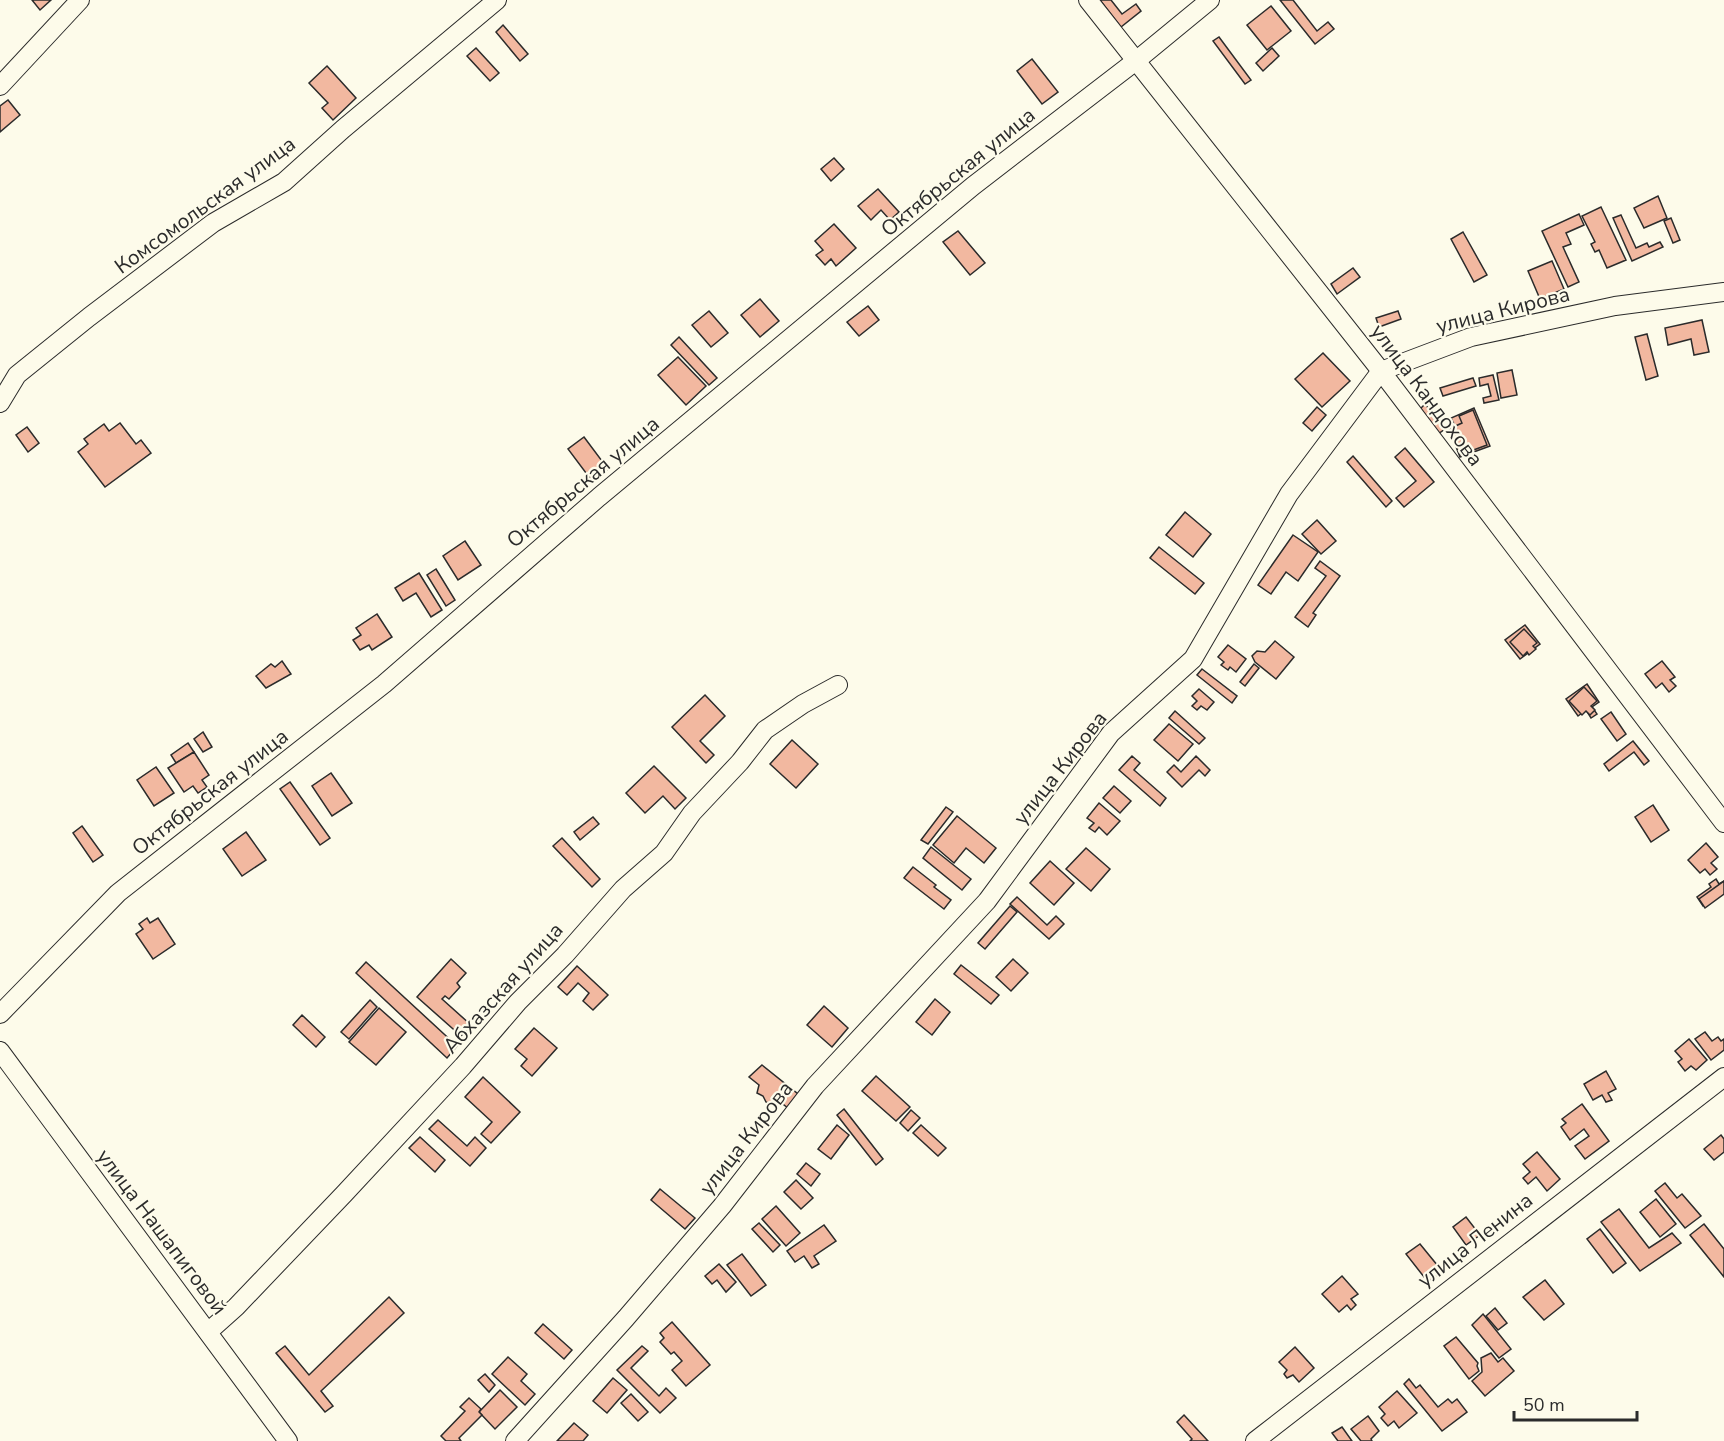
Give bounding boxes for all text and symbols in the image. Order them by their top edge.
street label: Октябрьская улица [875,101,1041,243]
street label: Комсомольская улица [109,130,301,280]
street label: улица Кирова [1433,280,1573,340]
street label: улица Кандохова [1364,318,1490,472]
street label: Октябрьская улица [501,410,665,554]
street label: улица Кирова [1007,705,1113,831]
street label: Октябрьская улица [126,722,294,862]
street label: Абхазская улица [437,917,569,1059]
street label: улица Кирова [693,1075,799,1201]
street label: улица Нашапиговой [90,1143,234,1321]
street label: улица Ленина [1412,1186,1538,1294]
scale bar [1514,1384,1637,1422]
text: 50 m [1523,1393,1565,1417]

